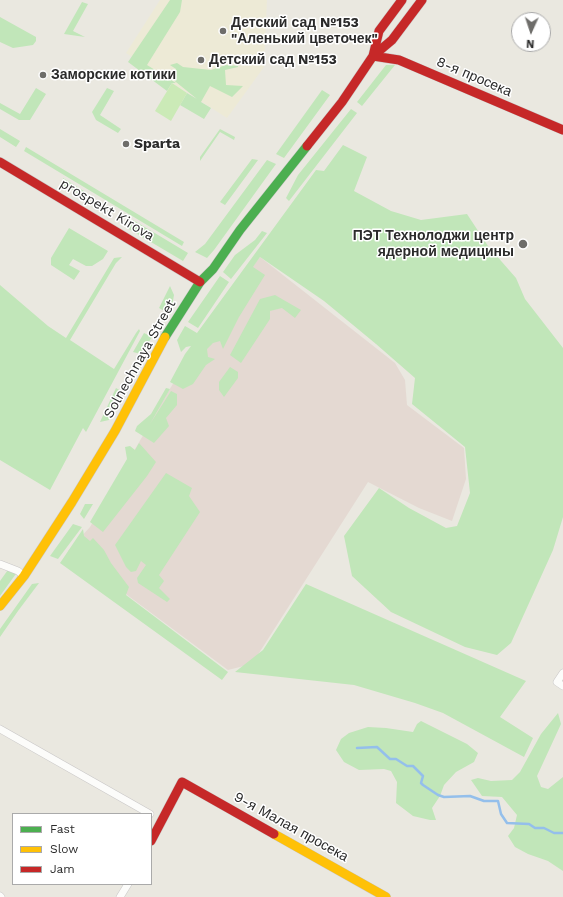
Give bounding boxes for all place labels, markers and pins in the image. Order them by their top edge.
place label: Детский сад №153 "Аленький цветочек" [231,15,378,48]
marker: Детский сад №153 "Аленький цветочек" [218,26,228,36]
place label: Детский сад №153 [209,52,337,68]
marker: Детский сад №153 [196,55,206,65]
place label: Заморские котики [51,67,176,83]
marker: Заморские котики [38,70,48,80]
place label: Sparta [134,136,180,152]
marker: Sparta [121,139,131,149]
place label: ПЭТ Технолоджи центр ядерной медицины [353,228,514,260]
marker: ПЭТ Технолоджи центр ядерной медицины [517,238,529,250]

